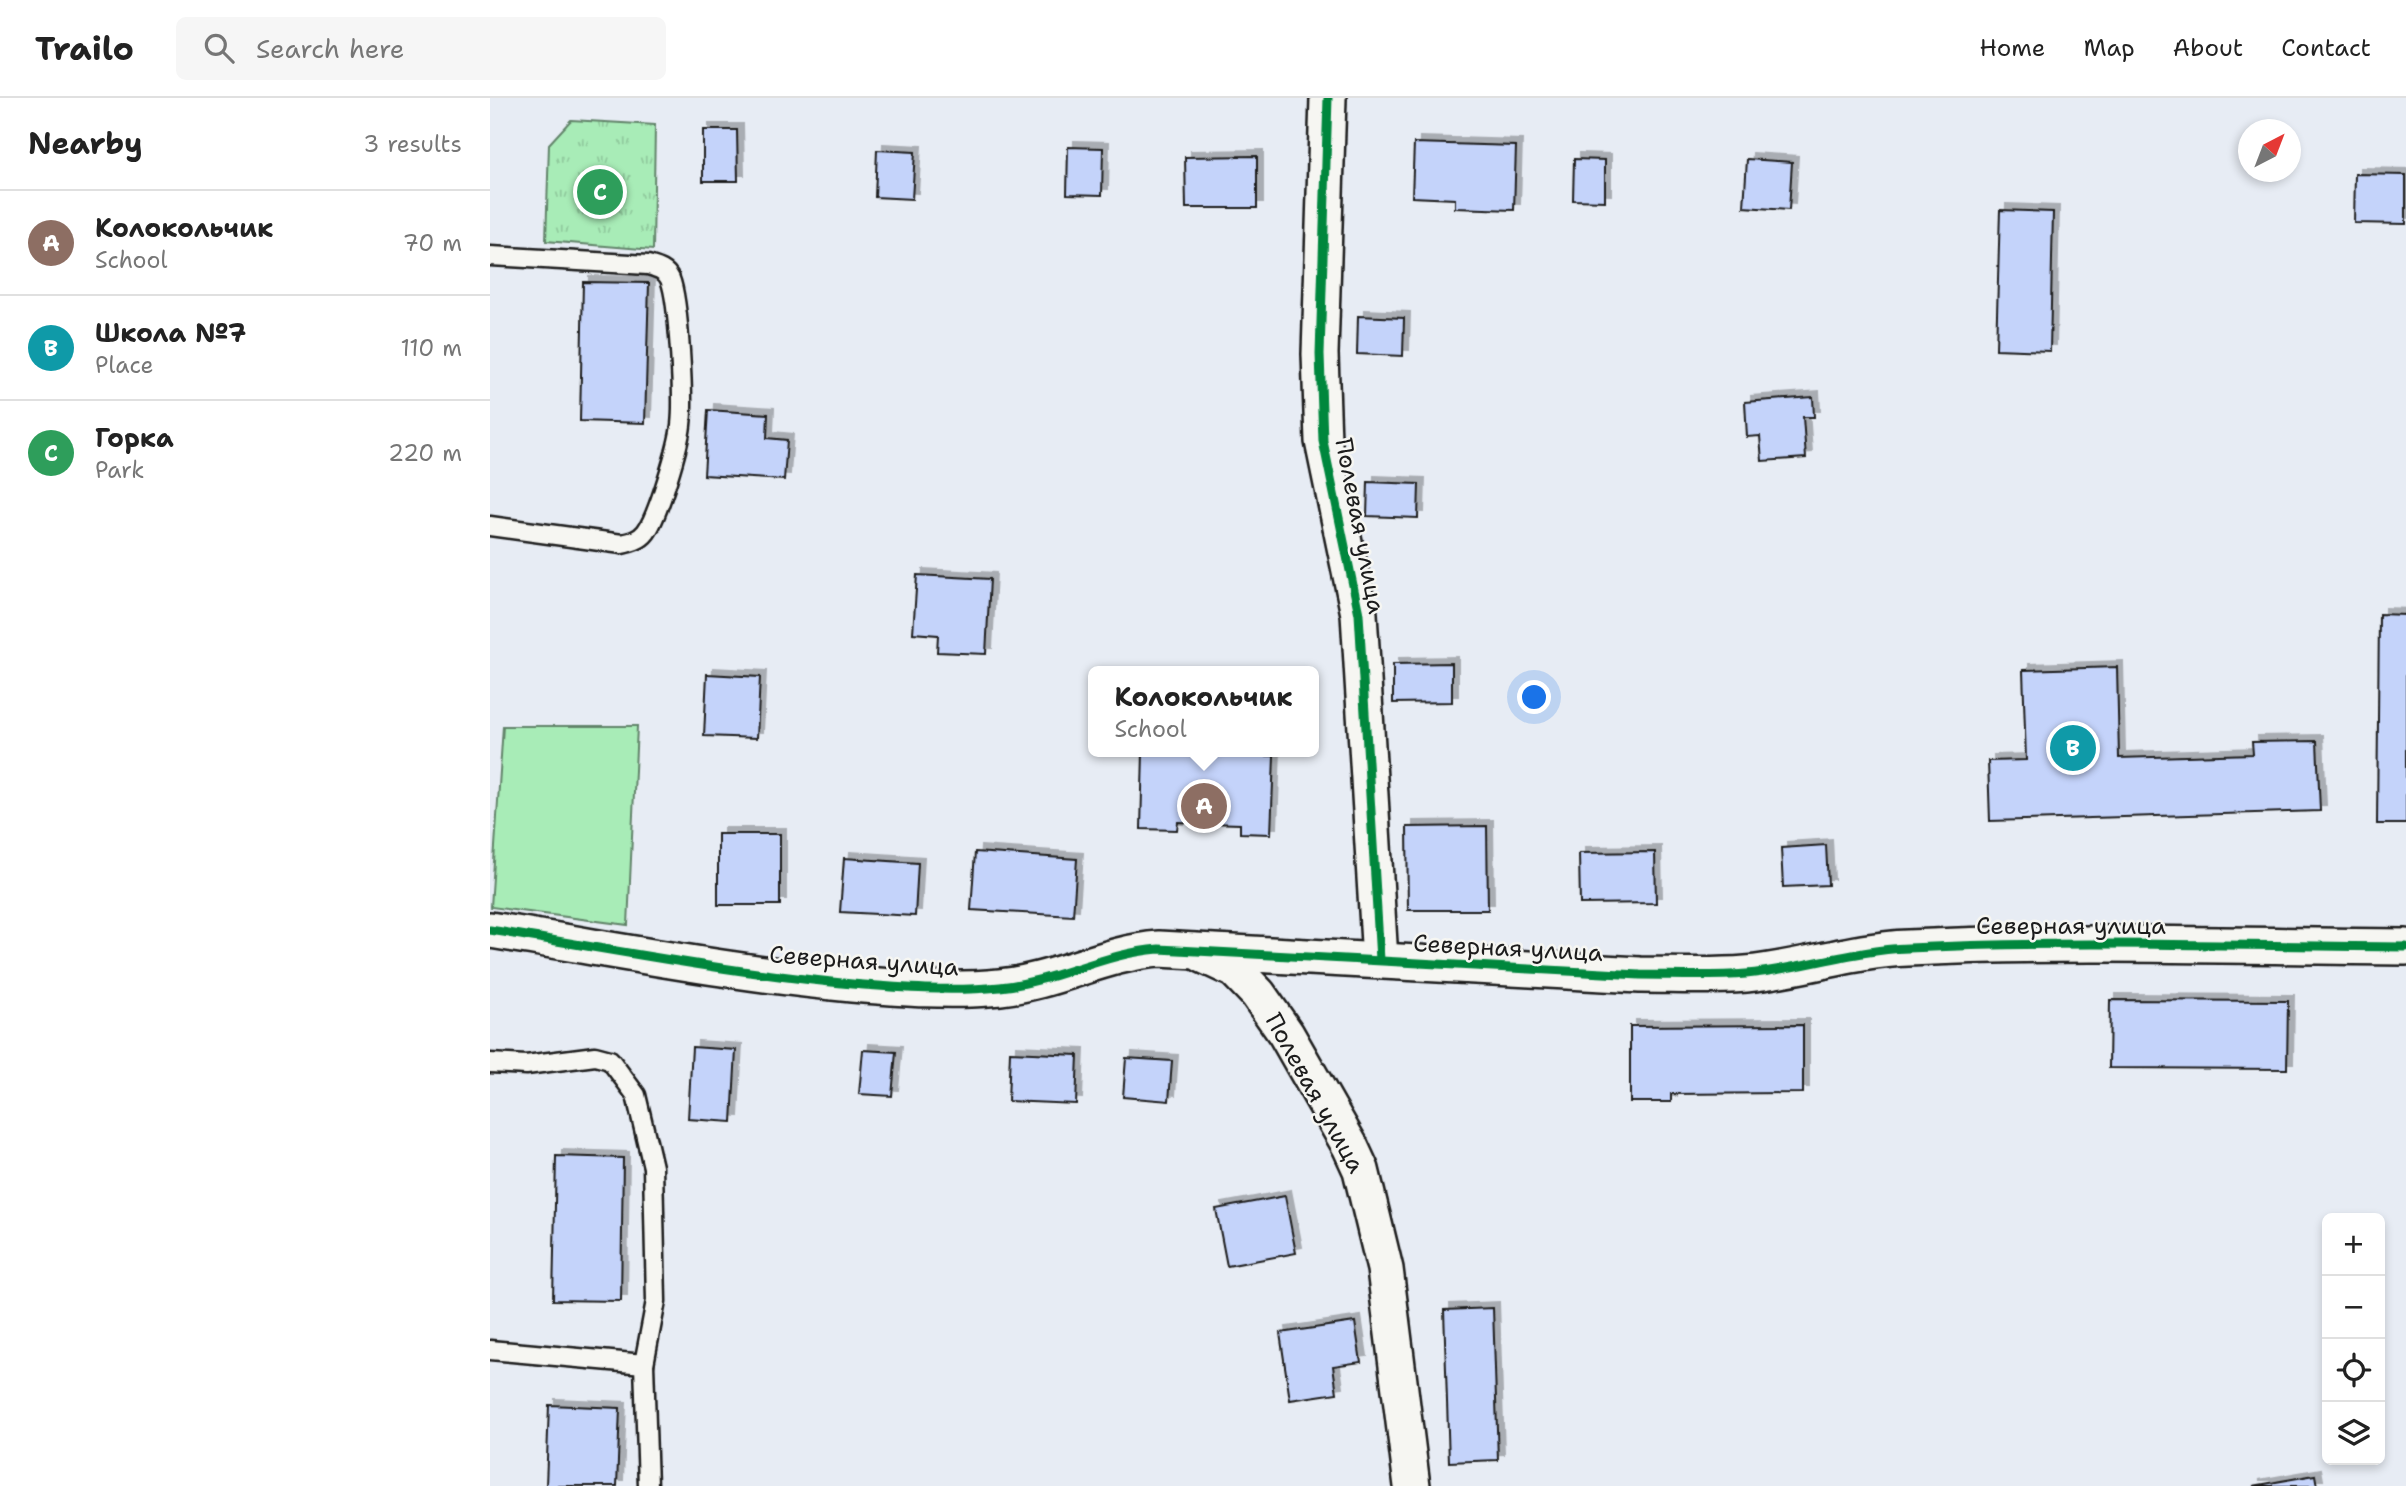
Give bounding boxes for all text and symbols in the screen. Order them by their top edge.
search box [176,17,666,80]
text: Trailo [35,26,134,71]
icon: search [200,29,238,67]
text: Search here [256,31,405,66]
text: Home [1979,32,2045,64]
text: Map [2083,32,2135,64]
text: About [2173,32,2243,64]
text: Contact [2281,32,2371,64]
north arrow [2238,119,2301,182]
text: Nearby [28,123,143,164]
text: 3 results [363,129,462,159]
pin: C [577,166,623,218]
text: Колокольчик [95,210,273,245]
text: A [42,228,60,258]
text: 70 m [403,228,462,258]
text: School [95,245,167,275]
text: Школа №7 [95,315,246,350]
text: B [44,333,58,363]
text: 110 m [400,333,462,363]
text: Place [95,350,154,380]
text: Горка [95,420,174,455]
street label: Полевая улица [1327,435,1393,617]
text: C [44,438,58,468]
text: 220 m [388,438,462,468]
text: Park [95,455,144,485]
popup [1088,666,1319,757]
text: Колокольчик [1114,679,1293,714]
your location [1517,680,1551,714]
text: School [1114,714,1187,744]
pin: B [2050,722,2096,774]
pin: A [1181,780,1227,832]
street label: Северная улица [1976,910,2166,942]
street label: Северная улица [1412,927,1604,969]
street label: Северная улица [768,938,960,984]
street label: Полевая улица [1258,1007,1372,1179]
map controls [2322,1213,2385,1465]
button: + [2322,1213,2385,1276]
button: − [2322,1276,2385,1339]
button: locate [2322,1339,2385,1402]
button: layers [2322,1402,2385,1465]

